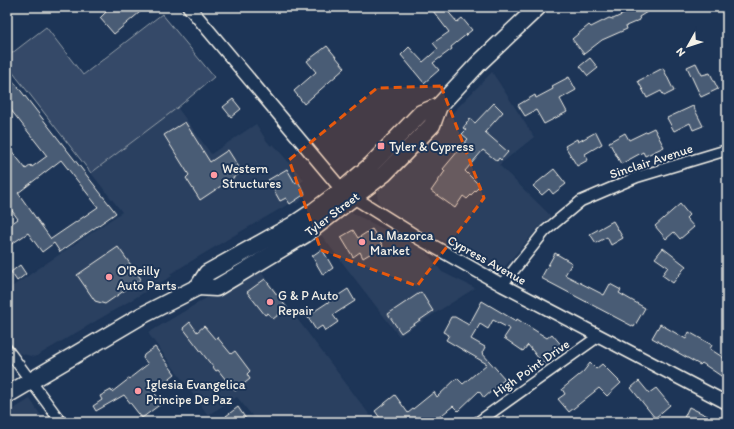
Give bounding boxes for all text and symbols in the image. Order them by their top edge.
north arrow [668,26,708,66]
text: N [673,45,688,59]
place label: Tyler & Cypress [389,139,474,154]
street label: Sinclair Avenue [607,140,695,182]
marker: Tyler & Cypress [376,141,386,151]
place label: Western Structures [222,161,282,191]
marker: Western Structures [209,170,219,180]
street label: Tyler Street [302,189,362,239]
place label: La Mazorca Market [370,228,434,258]
street label: Cypress Avenue [445,232,529,288]
marker: La Mazorca Market [357,237,367,247]
place label: O'Reilly Auto Parts [117,263,177,293]
marker: O'Reilly Auto Parts [104,272,114,282]
place label: G & P Auto Repair [278,288,339,318]
marker: G & P Auto Repair [265,297,275,307]
street label: High Point Drive [490,336,572,400]
place label: Iglesia Evangelica Principe De Paz [146,377,246,407]
marker: Iglesia Evangelica Principe De Paz [133,386,143,396]

